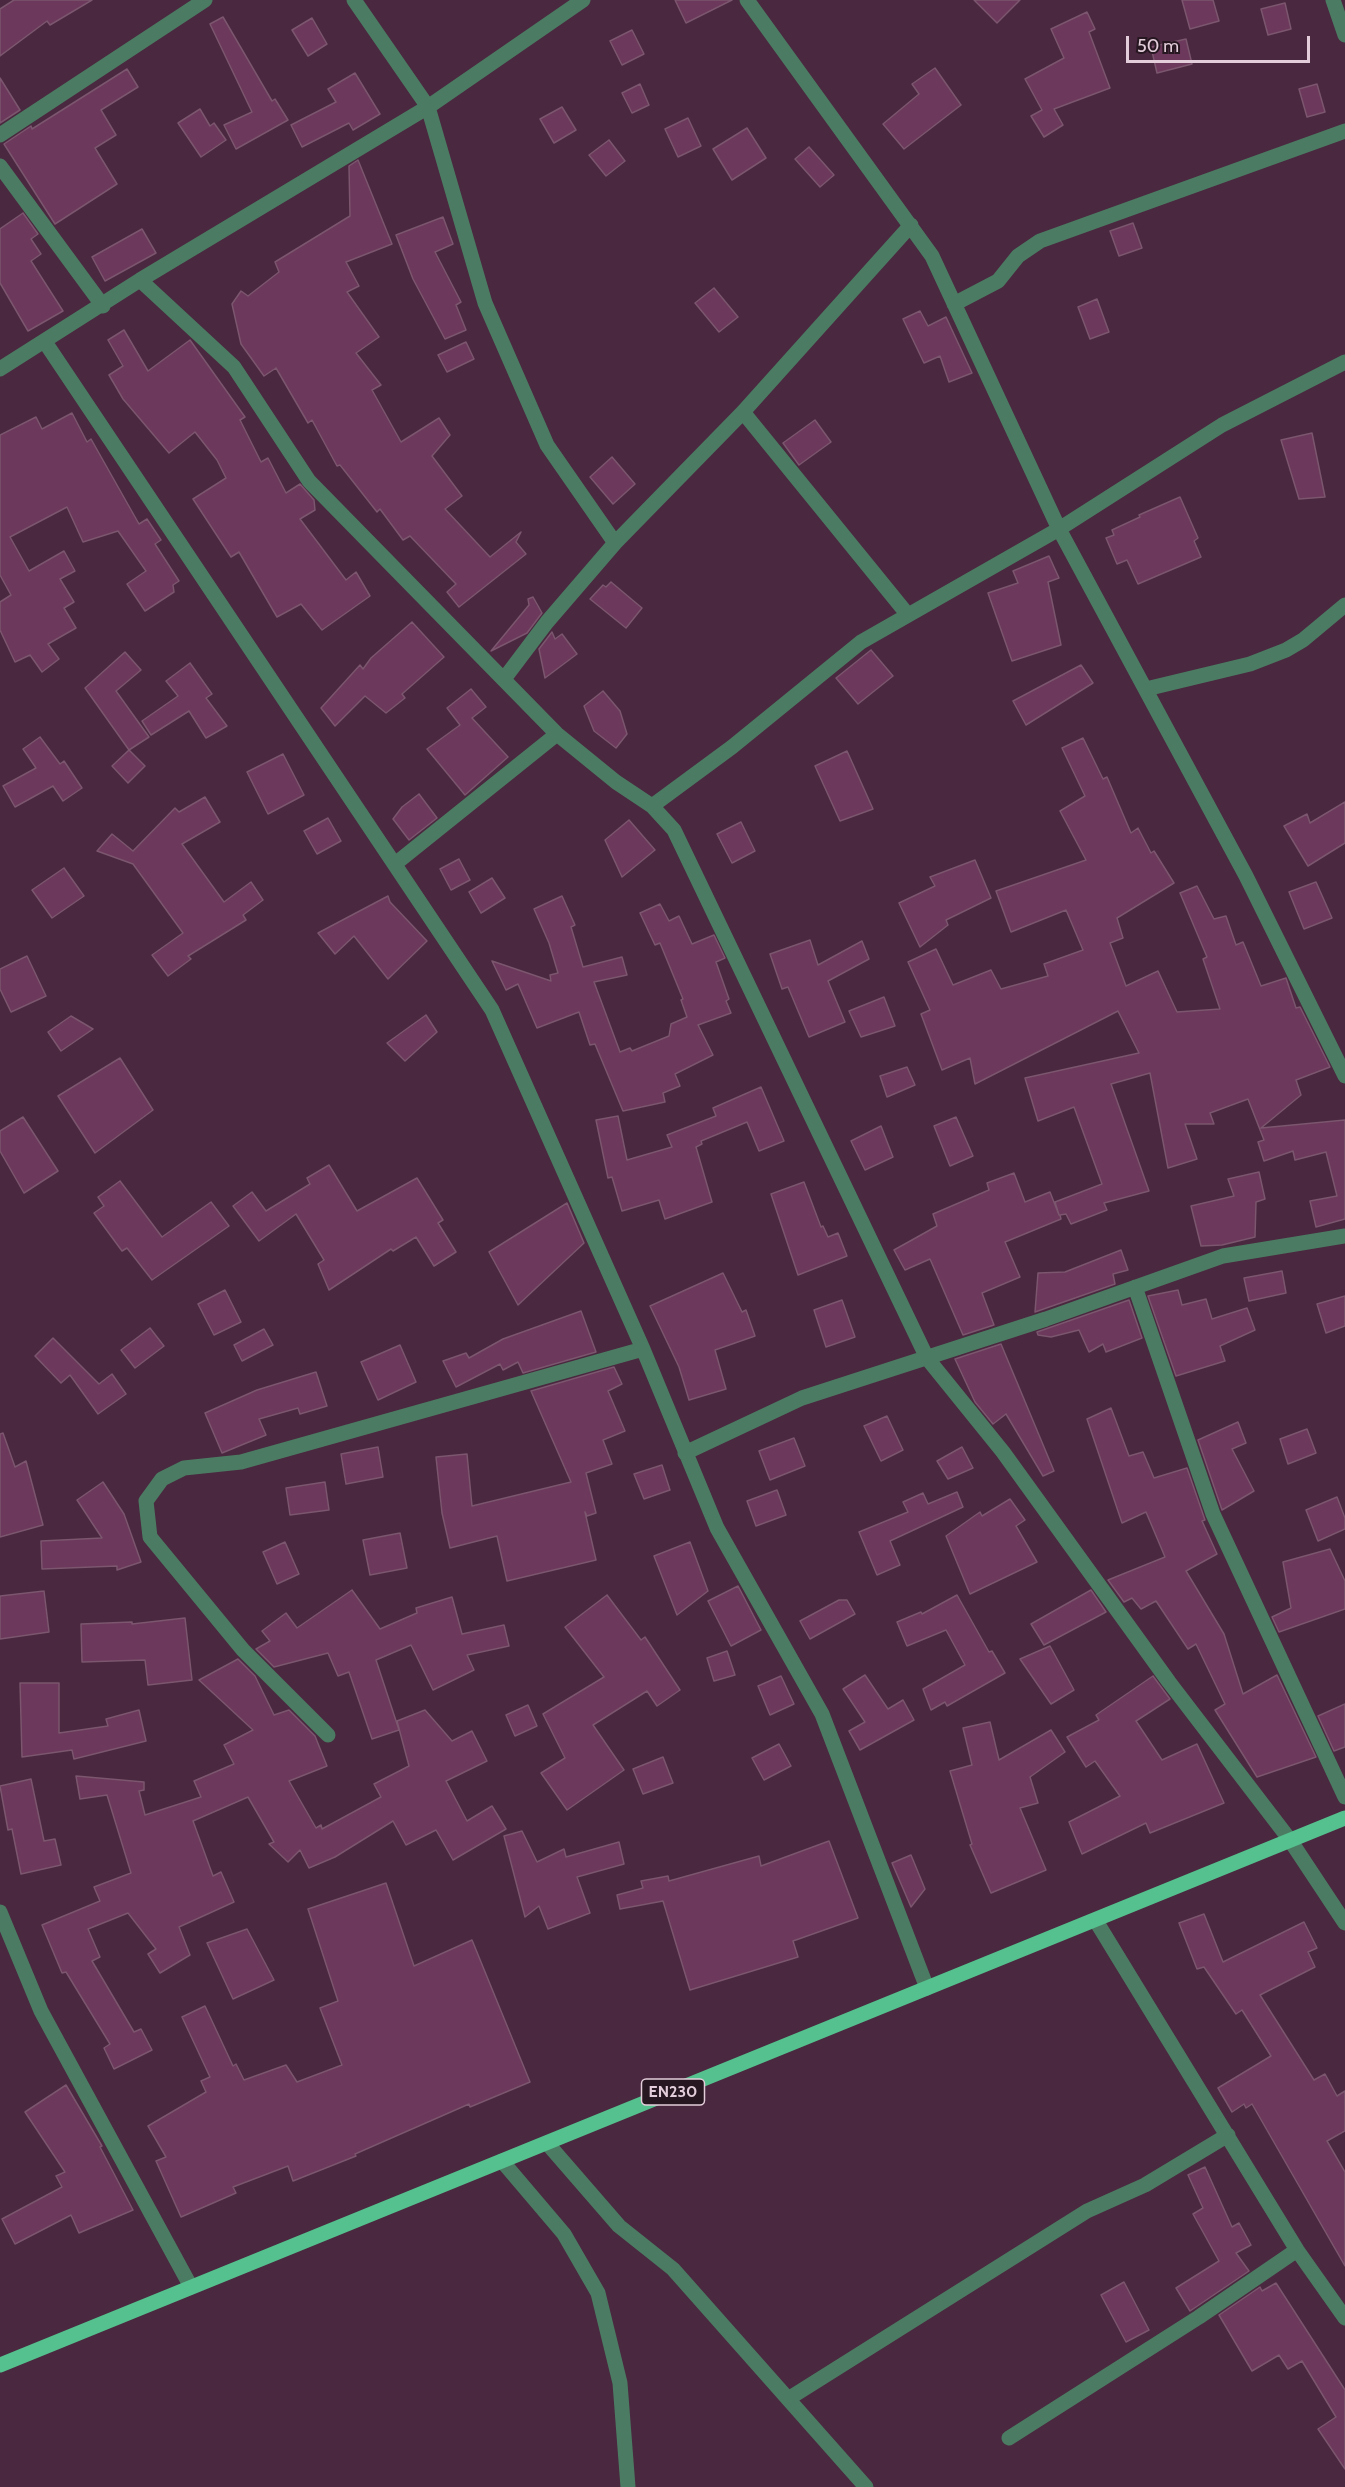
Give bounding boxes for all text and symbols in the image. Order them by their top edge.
scale bar [1129,24,1314,62]
text: 50 m [1137,35,1179,57]
road number: EN230 [642,2079,704,2105]

